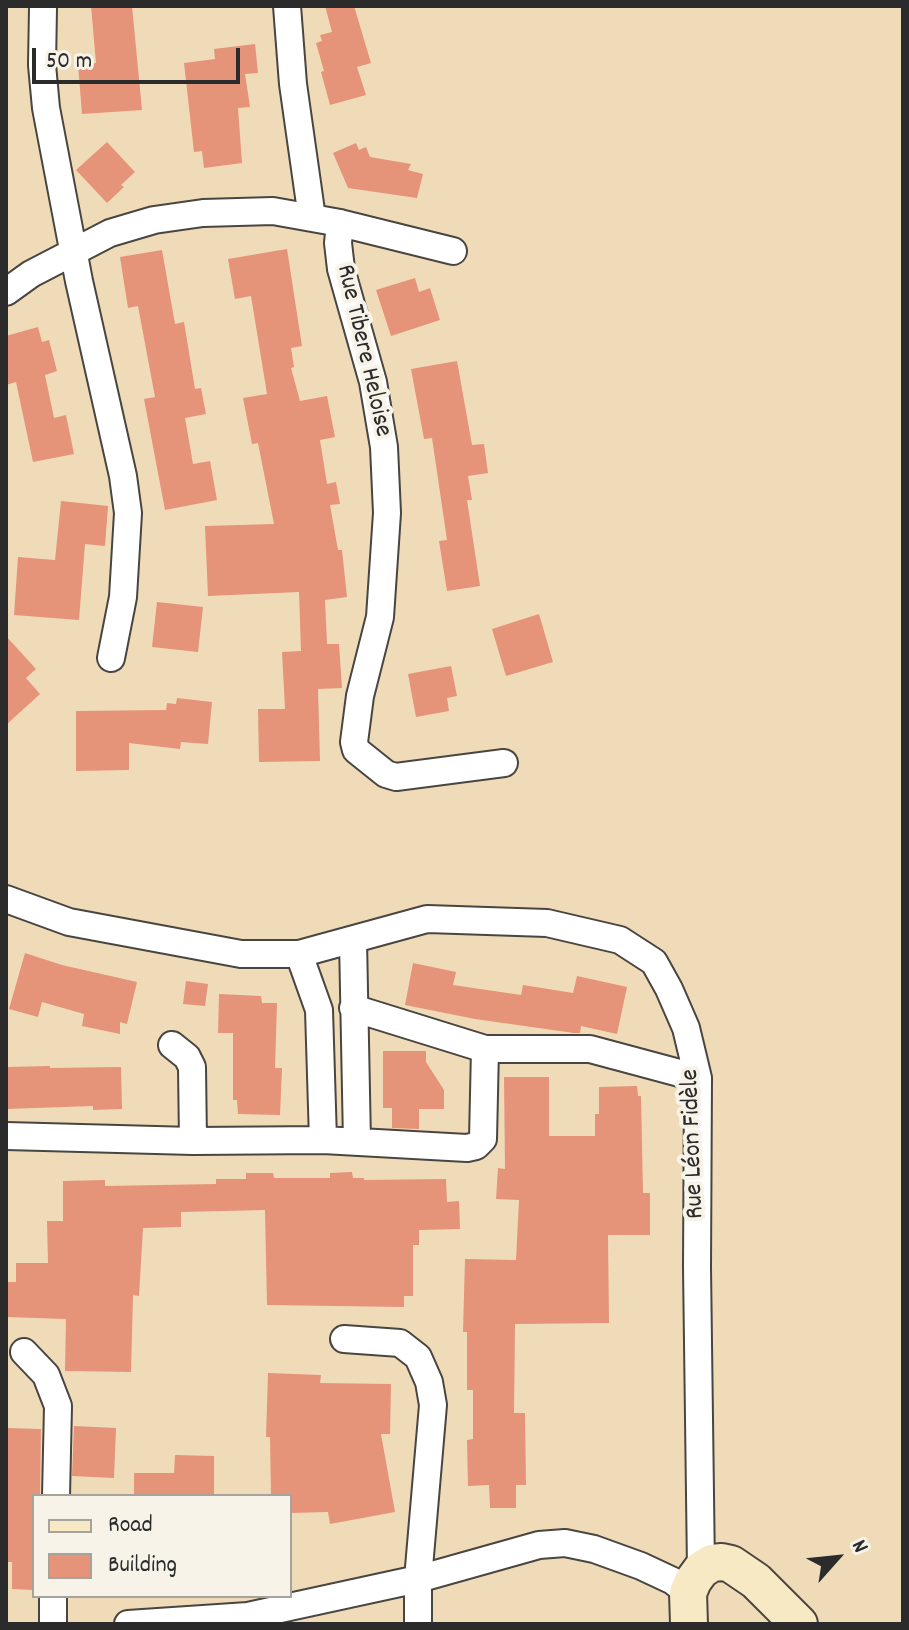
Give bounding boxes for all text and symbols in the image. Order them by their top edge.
scale bar [36,32,244,82]
text: 50 m [46,45,92,79]
street label: Rue Tibere Heloise [327,262,397,440]
street label: Rue Léon Fidèle [677,1068,713,1220]
legend [32,1494,292,1598]
text: Road [108,1509,153,1543]
north arrow [797,1518,877,1598]
text: N [843,1535,875,1559]
text: Building [108,1549,177,1583]

